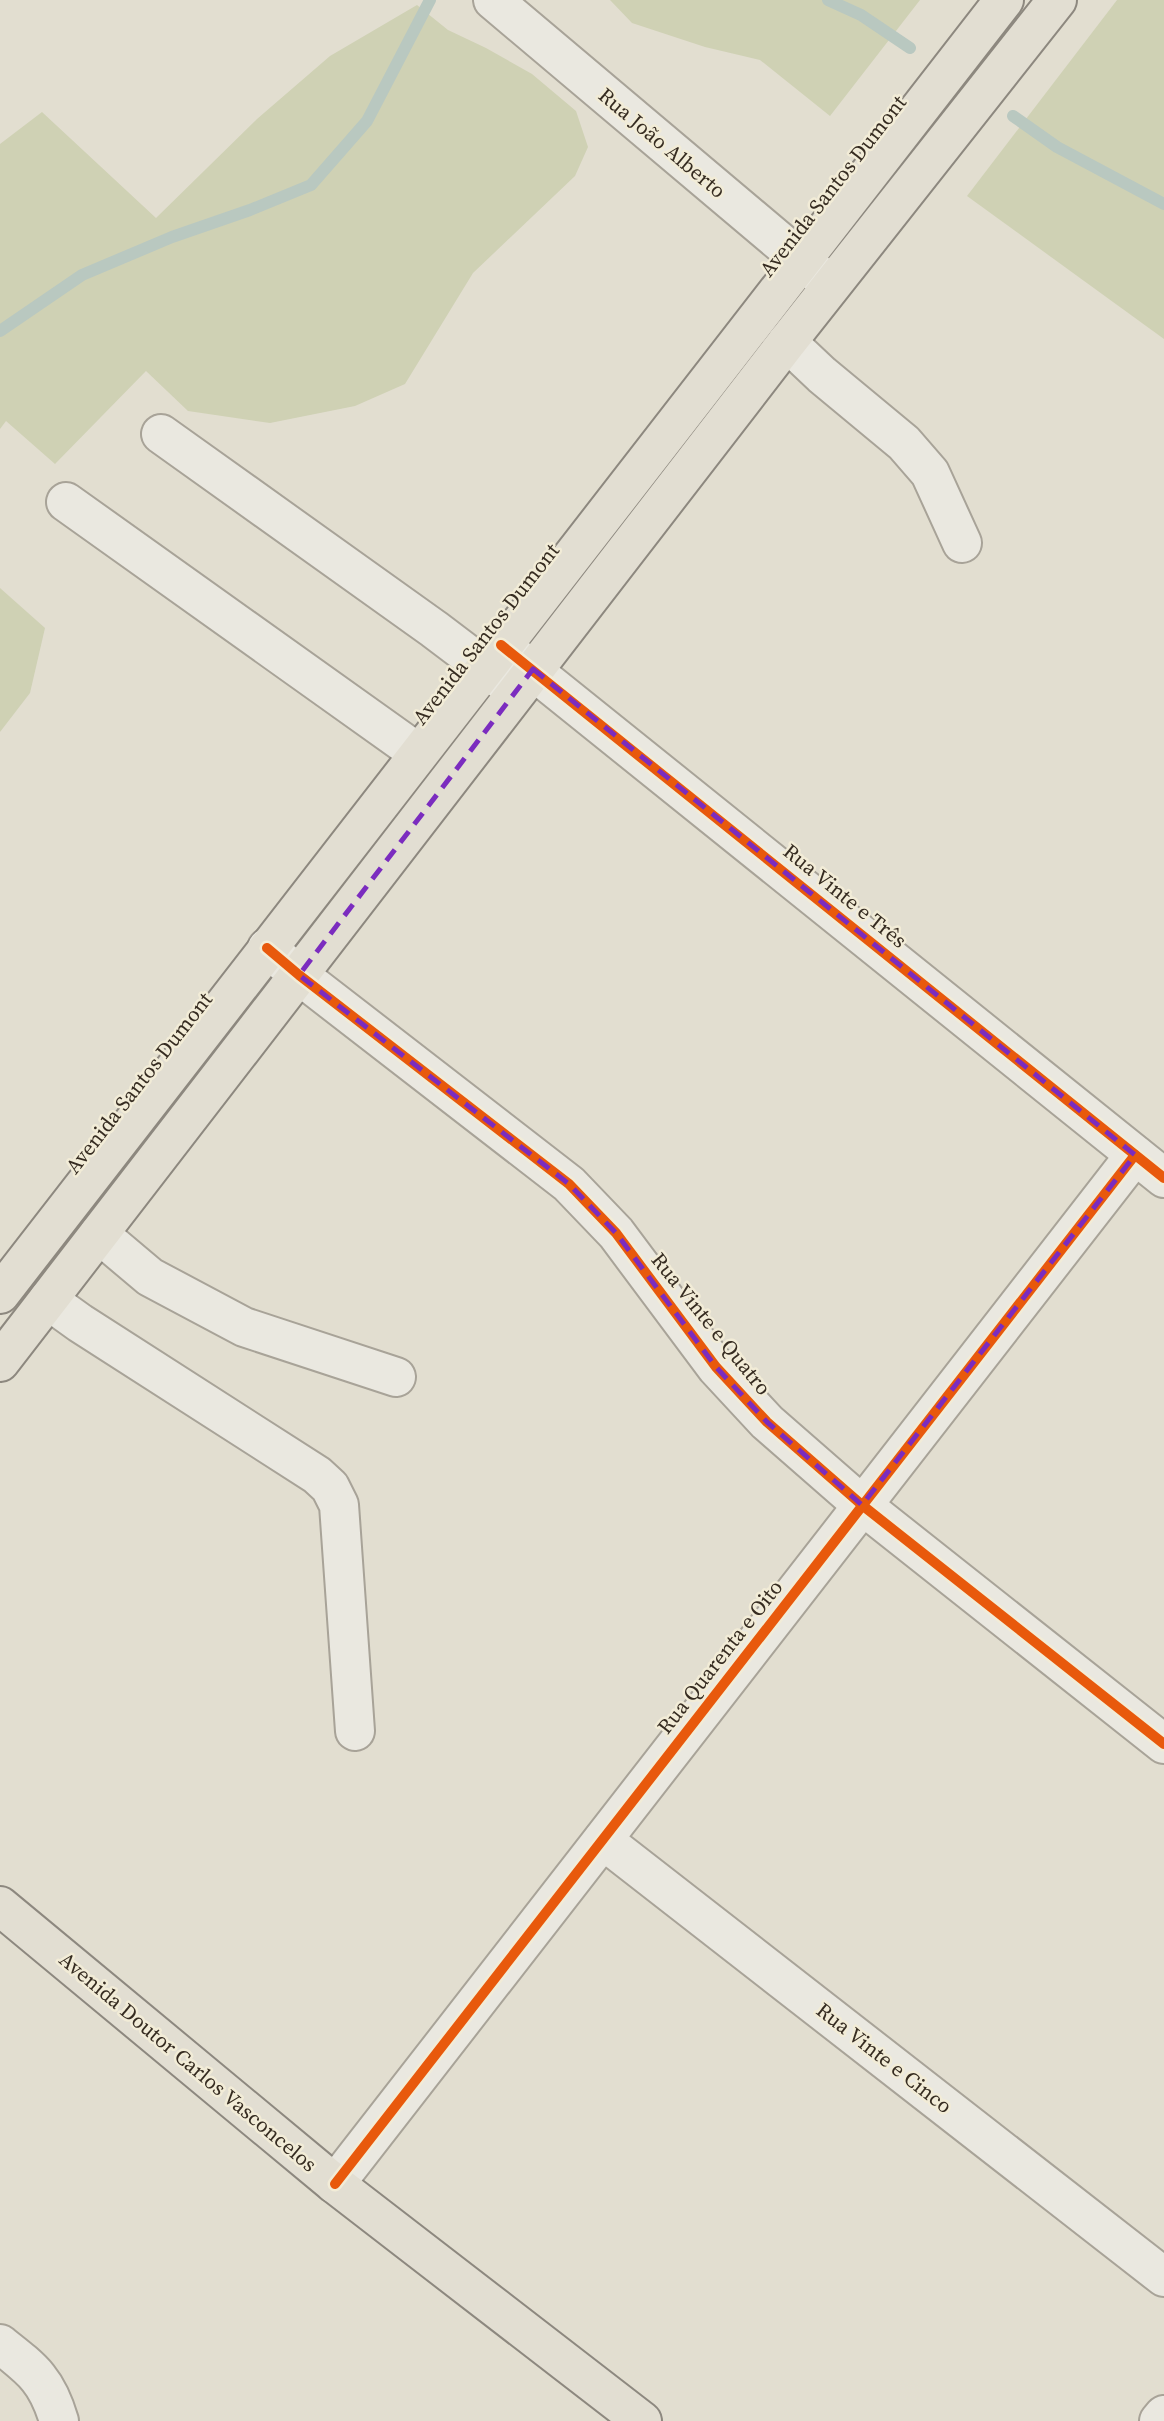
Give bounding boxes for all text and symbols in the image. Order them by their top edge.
street label: Rua João Alberto [592,81,732,205]
street label: Avenida Santos Dumont [752,89,913,283]
street label: Avenida Santos Dumont [405,537,566,731]
street label: Rua Vinte e Três [777,837,913,954]
street label: Avenida Santos Dumont [58,986,219,1180]
street label: Rua Vinte e Quatro [645,1246,778,1401]
street label: Rua Quarenta e Oito [650,1574,789,1740]
street label: Avenida Doutor Carlos Vasconcelos [53,1945,323,2178]
street label: Rua Vinte e Cinco [810,1995,958,2120]

